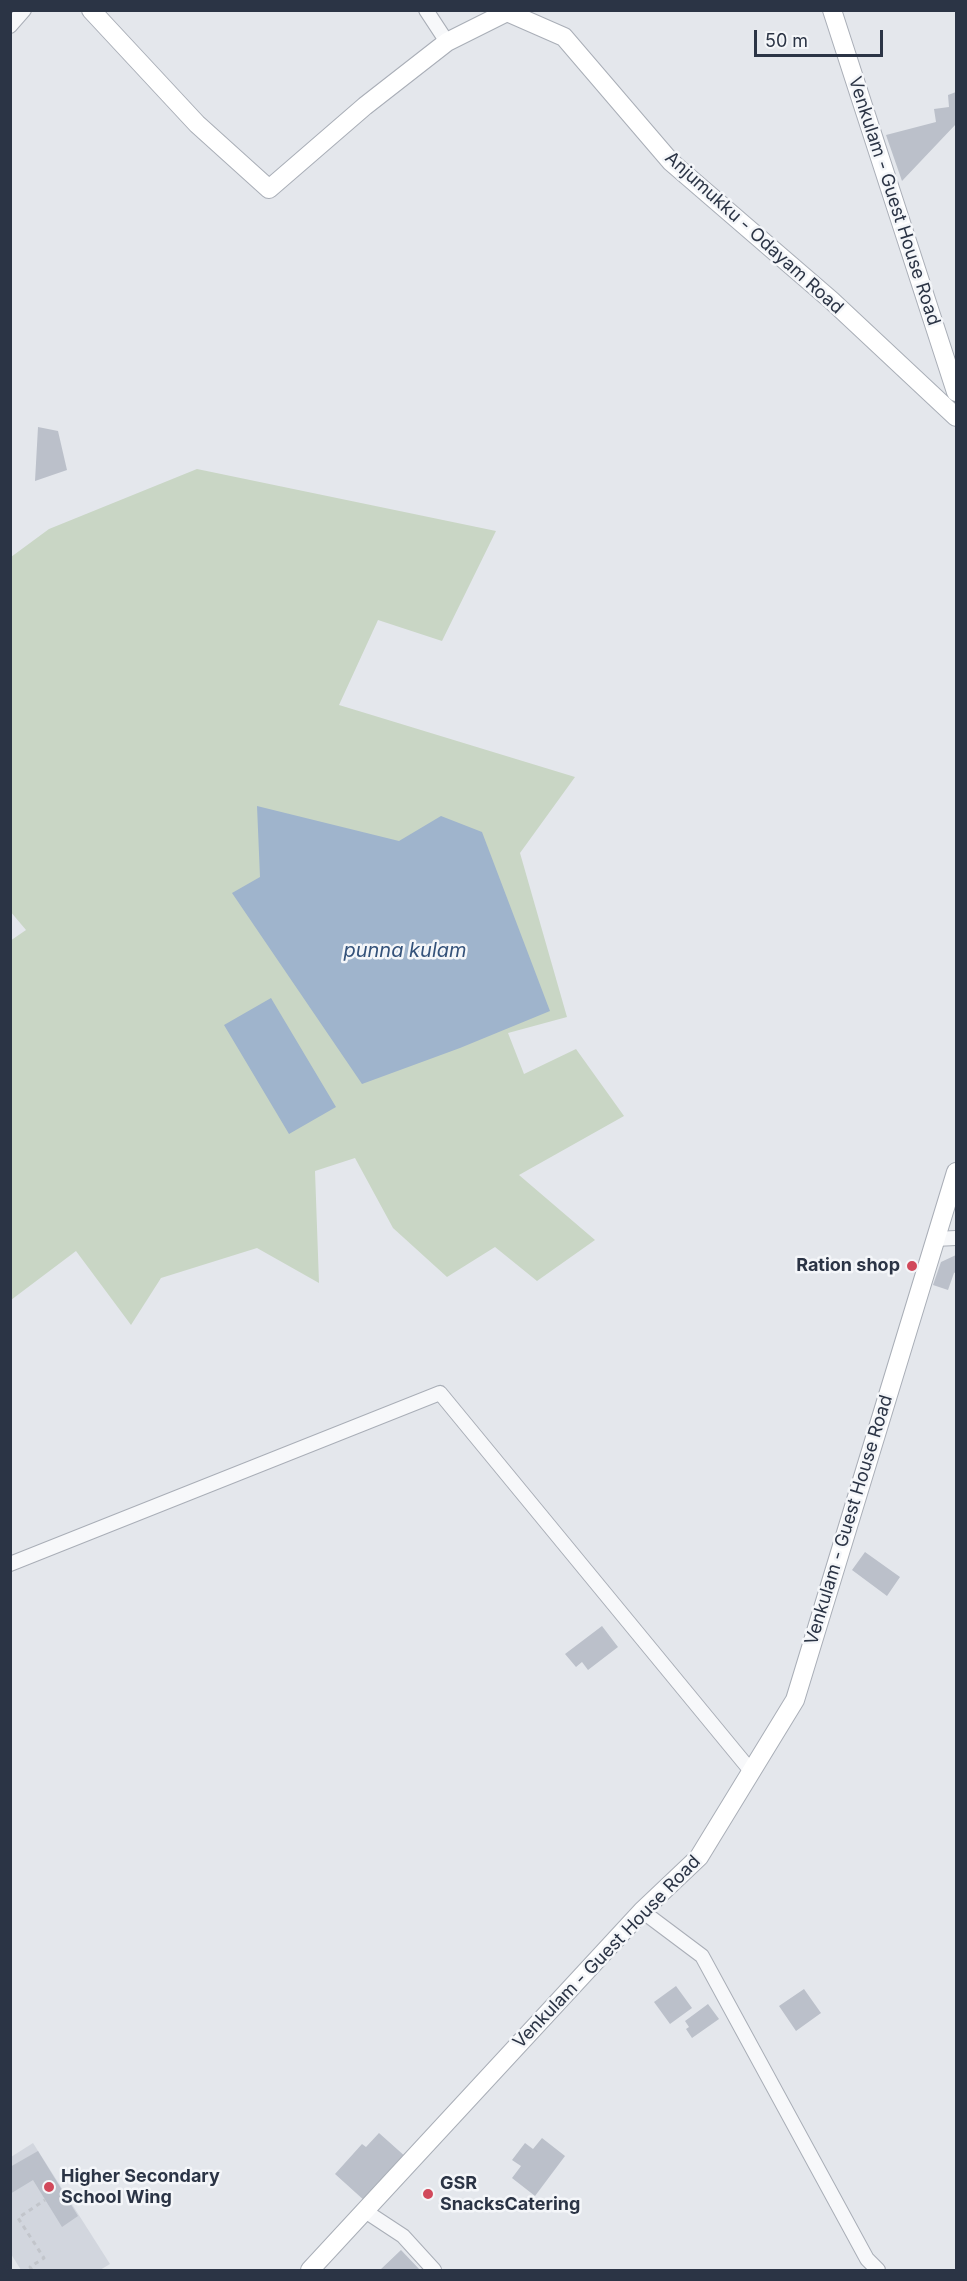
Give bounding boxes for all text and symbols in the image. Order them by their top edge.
scale bar [757,18,886,56]
text: 50 m [765,30,808,51]
street label: Venkulam - Guest House Road [844,74,944,328]
street label: Anjumukku - Odayam Road [660,147,848,319]
water label: punna kulam [343,939,467,963]
place label: Ration shop [796,1255,900,1277]
marker: Ration shop [905,1259,919,1273]
street label: Venkulam - Guest House Road [801,1392,897,1648]
street label: Venkulam - Guest House Road [509,1851,705,2053]
place label: Higher Secondary School Wing [61,2166,220,2208]
place label: GSR SnacksCatering [440,2173,580,2216]
marker: Higher Secondary School Wing [42,2180,56,2194]
marker: GSR SnacksCatering [421,2187,435,2201]

